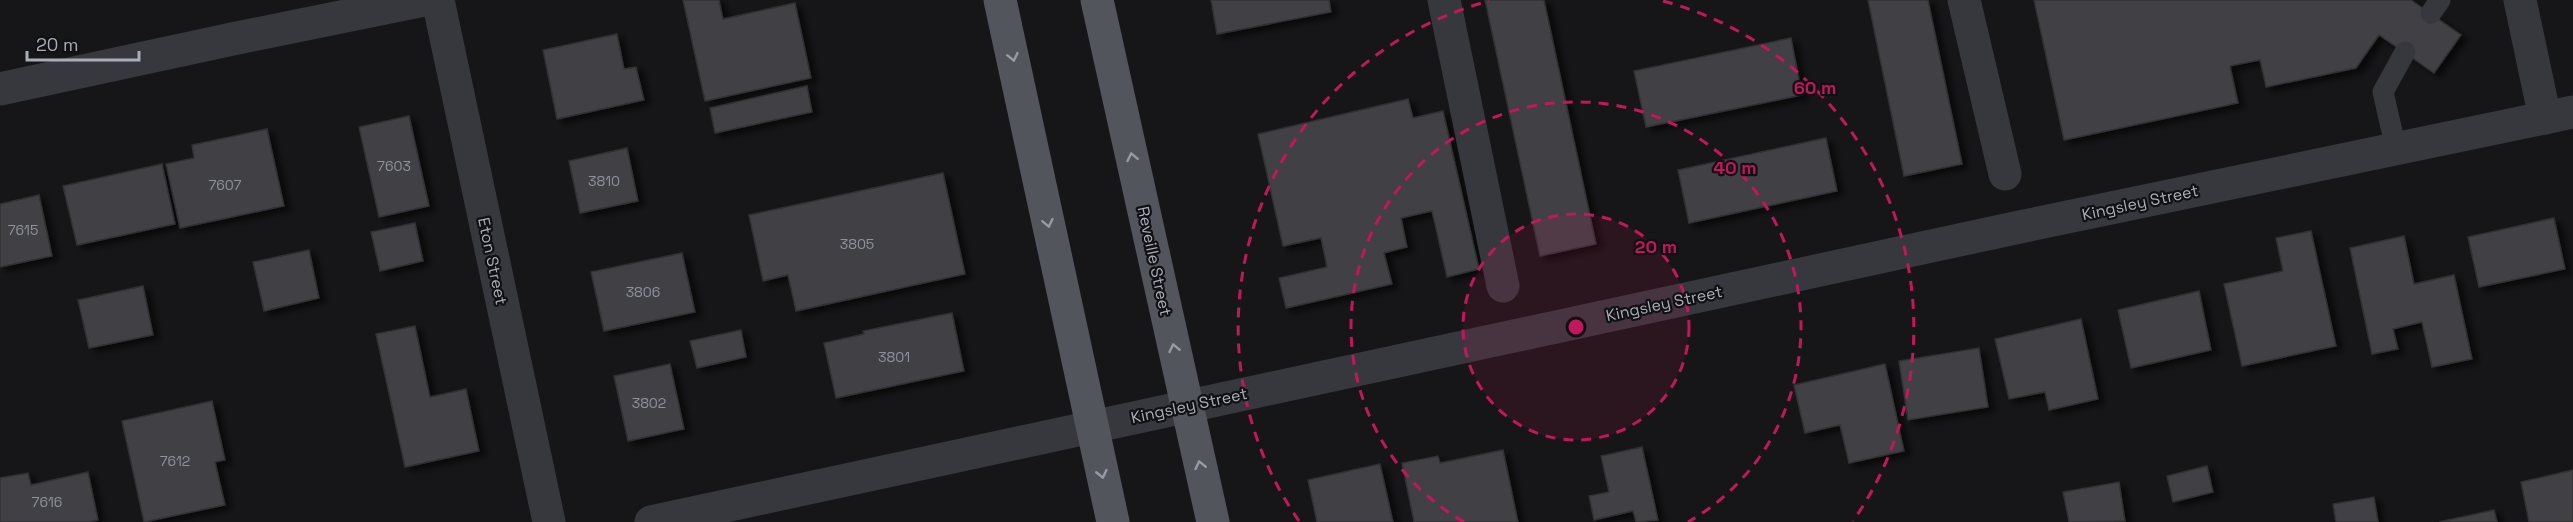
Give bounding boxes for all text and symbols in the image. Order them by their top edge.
scale bar [27,24,140,62]
text: 20 m [36,33,79,56]
one-way arrow [1005,52,1018,62]
text: 60 m [1794,76,1836,99]
one-way arrow [1126,153,1139,163]
text: 40 m [1713,156,1757,179]
house number: 7603 [377,157,411,175]
house number: 3810 [588,172,620,190]
house number: 7607 [209,176,242,194]
street label: Kingsley Street [2080,180,2200,225]
street label: Reveille Street [1133,205,1176,318]
street label: Eton Street [473,216,512,307]
one-way arrow [1041,217,1054,227]
house number: 7615 [8,221,38,239]
house number: 3805 [840,235,874,253]
text: 20 m [1635,235,1677,258]
street label: Kingsley Street [1604,281,1724,326]
house number: 3806 [626,283,660,301]
centre of rings [1566,317,1586,337]
one-way arrow [1168,343,1181,353]
house number: 3801 [878,348,910,366]
street label: Kingsley Street [1129,383,1249,428]
house number: 3802 [632,394,666,412]
house number: 7612 [160,452,190,470]
one-way arrow [1195,460,1208,470]
one-way arrow [1095,469,1108,479]
house number: 7616 [32,493,62,511]

